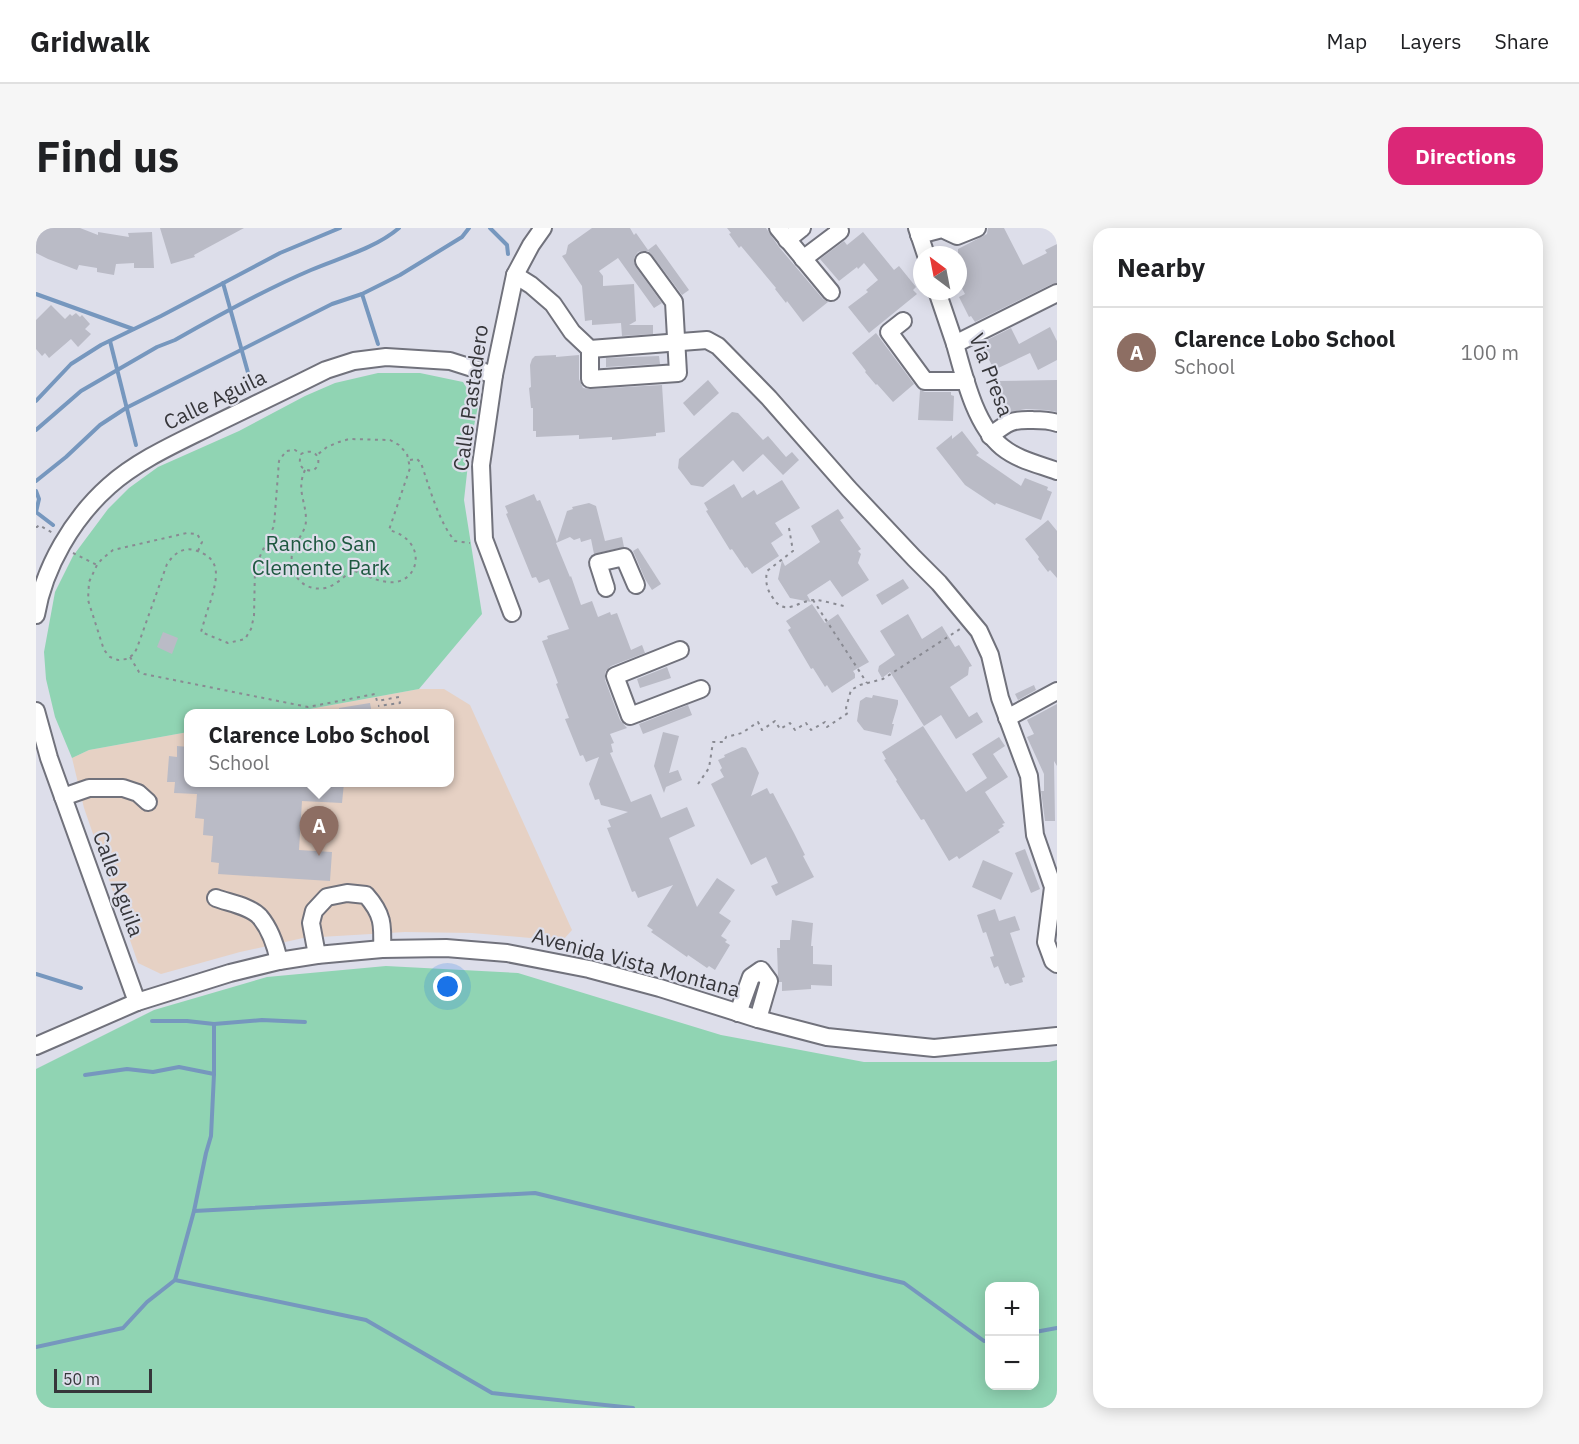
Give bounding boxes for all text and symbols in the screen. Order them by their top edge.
text: Gridwalk [30,23,150,60]
text: Map [1327,27,1367,55]
text: Layers [1400,27,1462,55]
text: Share [1495,27,1549,55]
button: Directions [1388,127,1543,185]
text: Find us [36,129,179,184]
north arrow [913,246,967,300]
text: Nearby [1117,250,1205,284]
street label: Calle Pastadero [446,323,494,473]
text: Clarence Lobo School [1174,324,1395,353]
street label: Via Presa [963,329,1021,420]
text: A [1130,339,1143,366]
text: 100 m [1461,339,1519,366]
text: School [1174,353,1235,380]
street label: Calle Aguila [159,362,270,436]
park label: Rancho San Clemente Park [252,529,390,581]
popup [184,709,454,787]
text: Clarence Lobo School [208,720,430,749]
text: School [208,749,269,776]
pin: A [300,806,338,856]
street label: Calle Aguila [87,827,151,940]
street label: Avenida Vista Montana [529,921,743,1003]
your location [433,972,462,1001]
map controls [985,1282,1039,1390]
button: + [985,1282,1039,1336]
button: − [985,1336,1039,1390]
scale bar [54,1366,152,1394]
text: 50 m [63,1369,100,1389]

